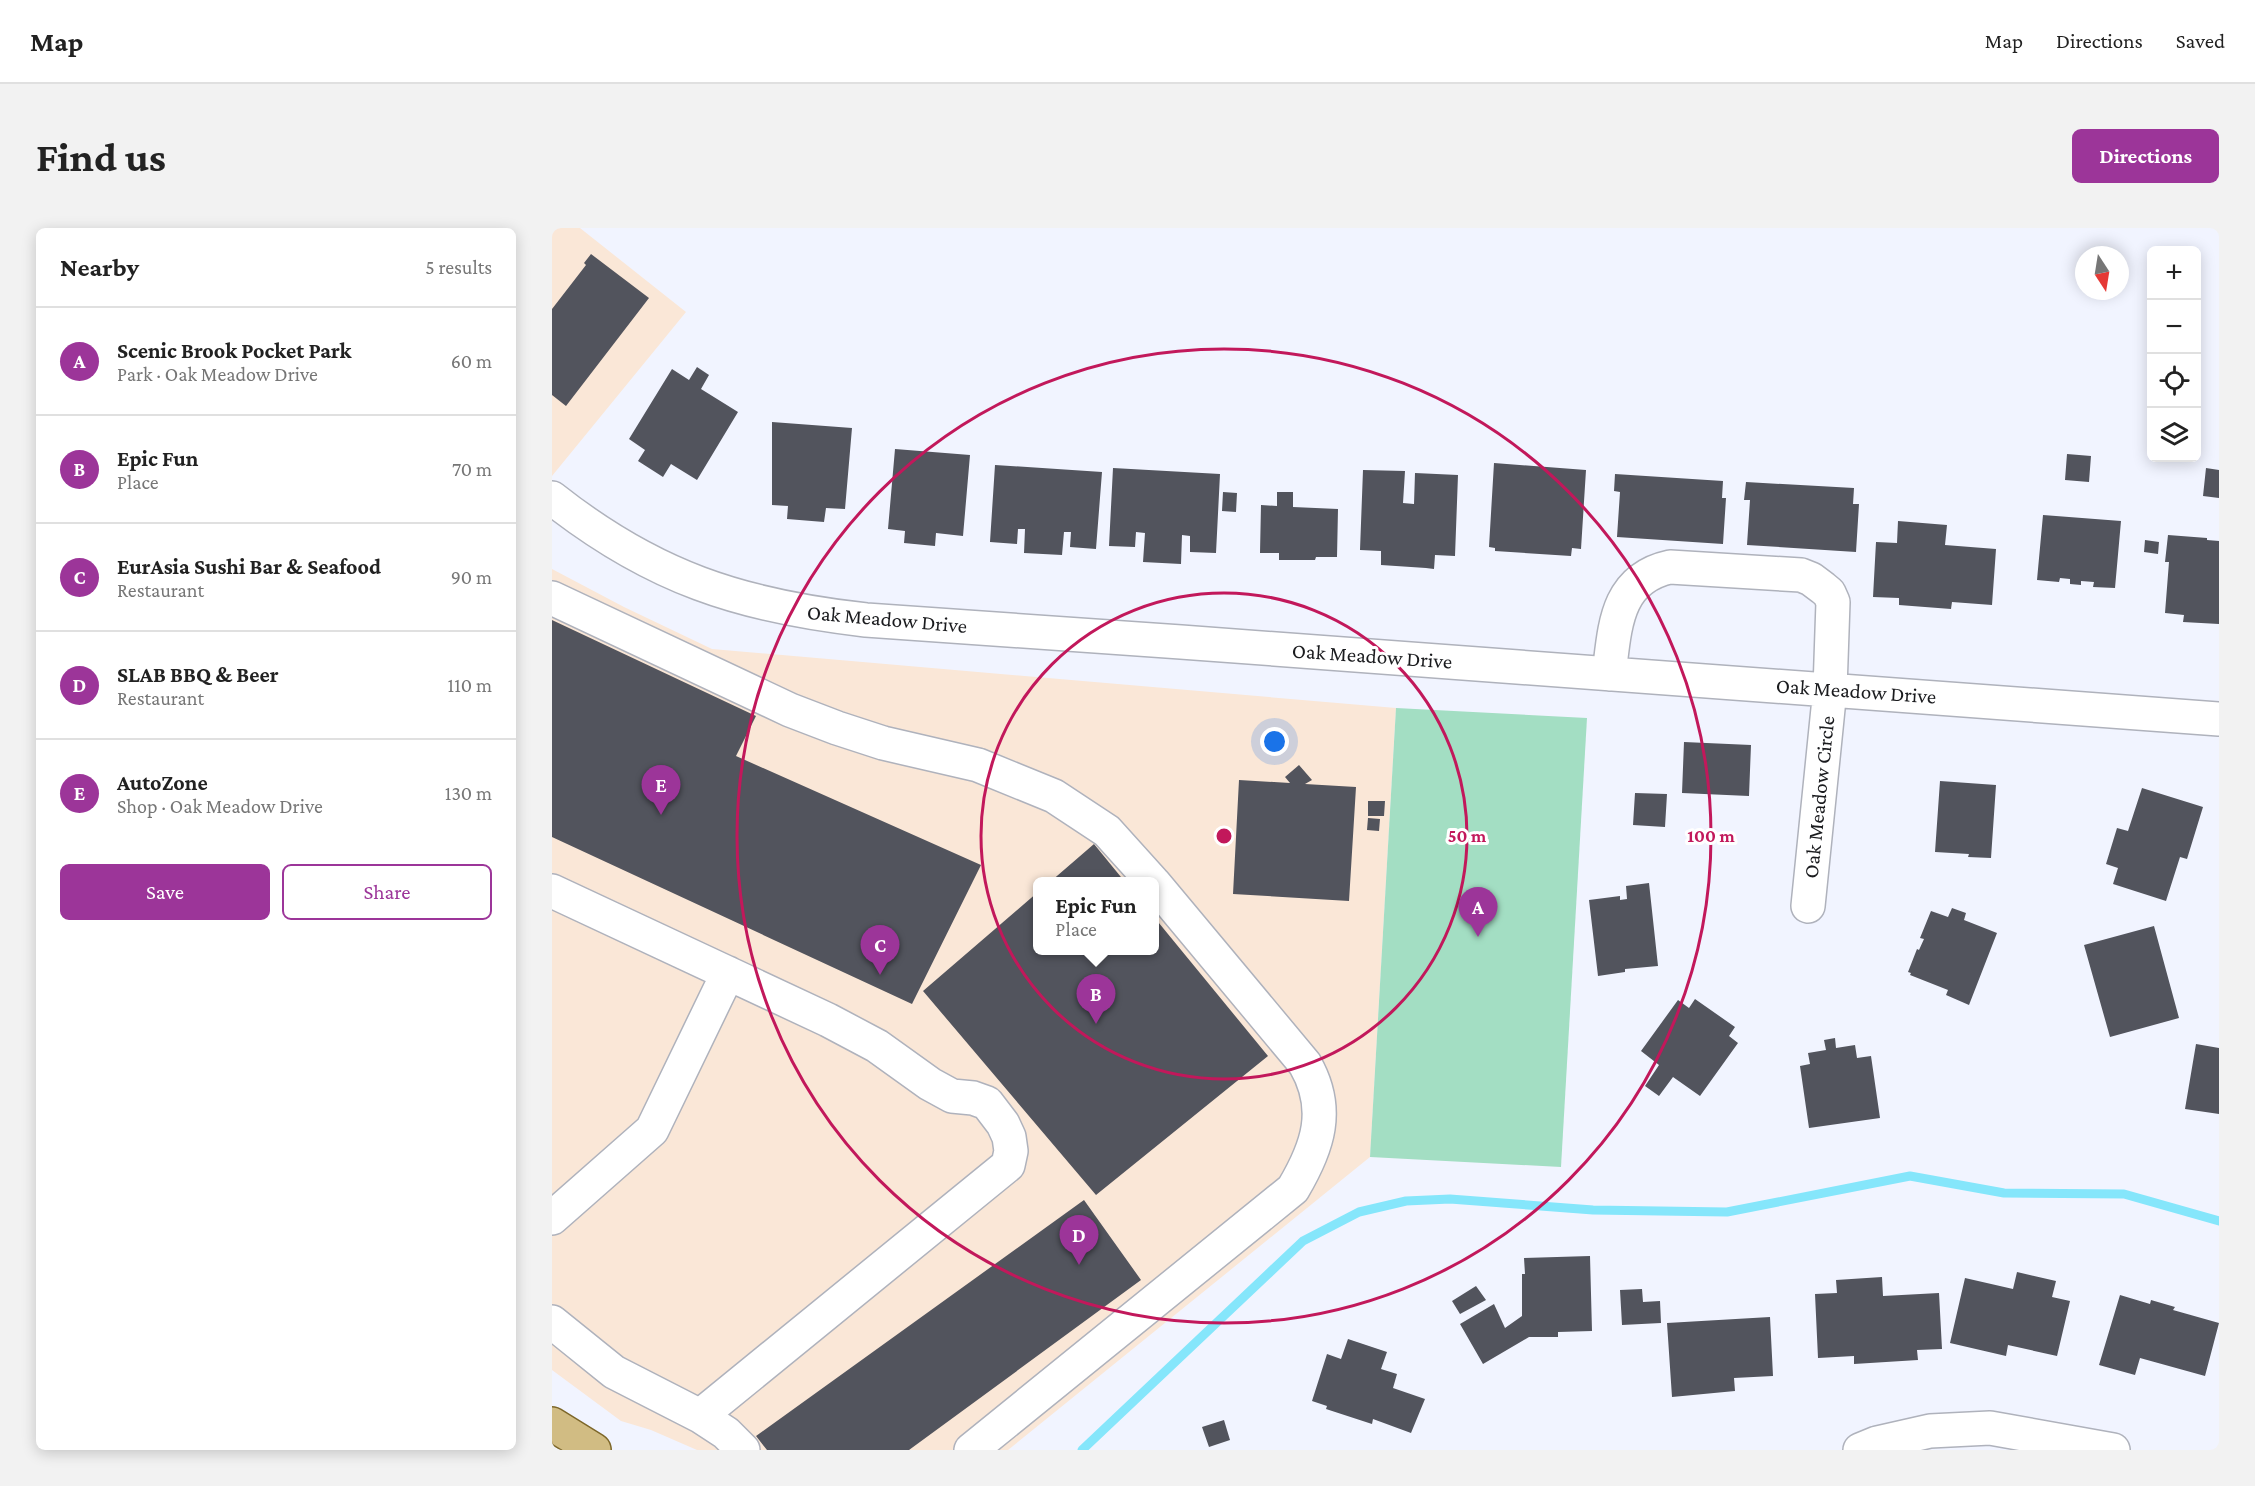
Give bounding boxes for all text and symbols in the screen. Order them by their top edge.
text: Map [30,26,83,57]
text: Map [1985,29,2023,53]
text: Directions [2056,29,2143,53]
text: Saved [2176,29,2225,53]
button: Directions [2072,129,2219,183]
text: Find us [36,133,166,180]
north arrow [2075,246,2129,300]
map controls [2147,246,2201,462]
button: + [2147,246,2201,300]
text: Nearby [60,253,139,282]
text: 5 results [425,256,492,278]
button: − [2147,300,2201,354]
text: Scenic Brook Pocket Park [117,338,352,363]
text: A [74,350,85,372]
text: 60 m [451,350,492,372]
button: locate [2147,354,2201,408]
text: Park · Oak Meadow Drive [117,363,318,385]
button: layers [2147,408,2201,462]
text: Epic Fun [117,446,198,471]
text: B [74,458,85,480]
text: 70 m [452,458,492,480]
text: Place [117,471,159,493]
text: EurAsia Sushi Bar & Seafood [117,554,381,579]
text: C [73,566,86,588]
text: 90 m [451,566,492,588]
text: Restaurant [117,579,204,601]
street label: Oak Meadow Drive [806,600,968,638]
street label: Oak Meadow Drive [1291,638,1453,674]
text: SLAB BBQ & Beer [117,662,278,687]
street label: Oak Meadow Drive [1775,673,1937,709]
text: D [73,674,86,696]
text: 110 m [448,674,492,696]
text: Restaurant [117,687,204,709]
street label: Oak Meadow Circle [1799,715,1839,879]
your location [1260,727,1289,756]
pin: E [642,766,680,815]
text: AutoZone [117,770,208,795]
text: E [74,782,85,804]
text: 130 m [445,782,492,804]
text: Shop · Oak Meadow Drive [117,795,323,817]
centre of rings [1214,826,1234,846]
text: 50 m [1448,826,1487,846]
text: 100 m [1687,826,1735,846]
button: Save [60,864,270,920]
button: Share [282,864,492,920]
popup [1033,877,1159,955]
pin: A [1458,888,1498,937]
text: Epic Fun [1055,893,1137,918]
text: Place [1055,918,1097,940]
pin: C [860,926,900,975]
pin: B [1076,974,1116,1024]
pin: D [1060,1216,1098,1265]

